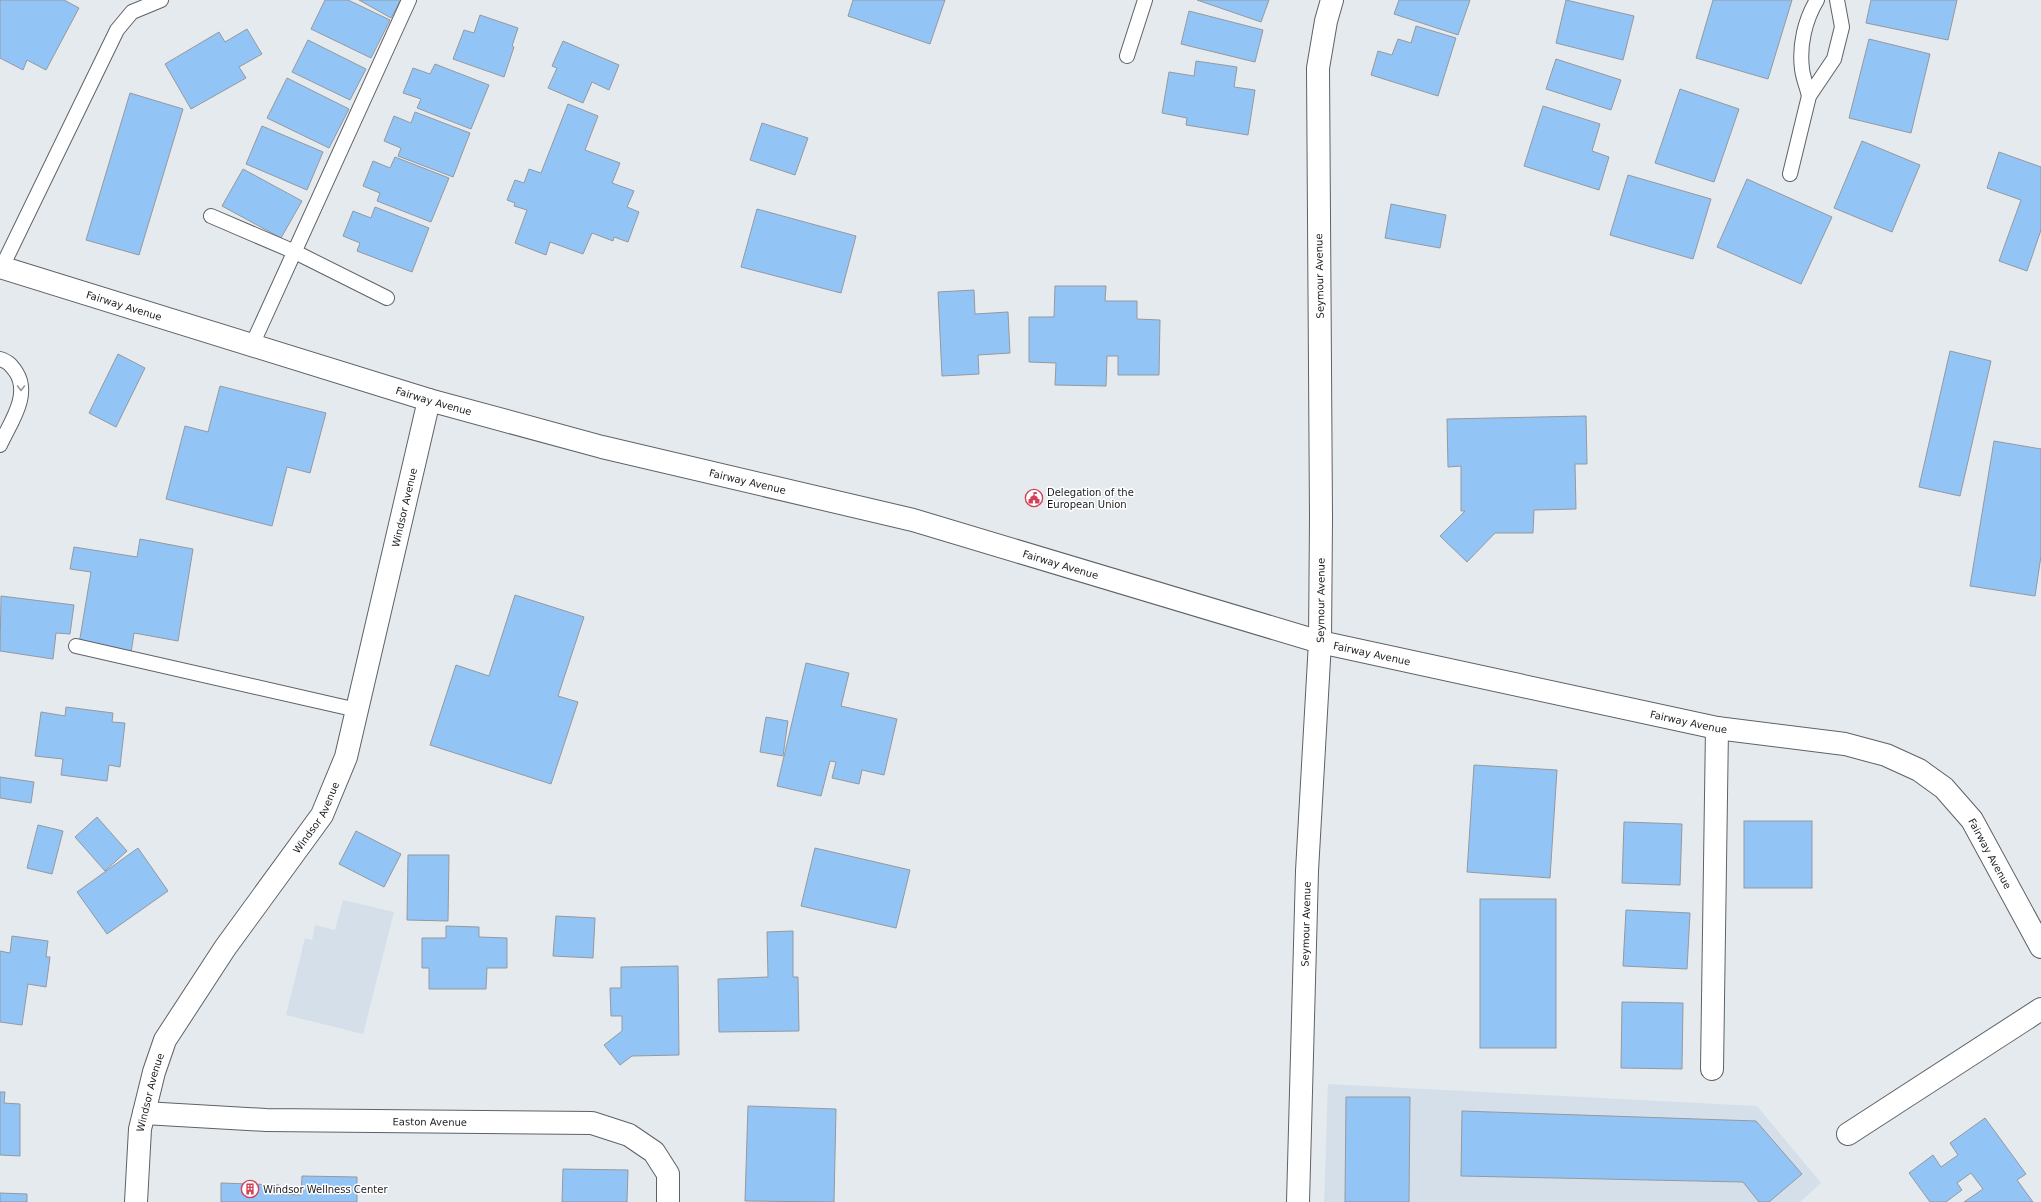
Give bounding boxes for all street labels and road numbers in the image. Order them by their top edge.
street label: Seymour Avenue [1313,233,1326,319]
street label: Fairway Avenue [85,289,163,323]
street label: Fairway Avenue [394,385,473,417]
street label: Windsor Avenue [390,467,419,548]
street label: Fairway Avenue [708,467,787,496]
street label: Fairway Avenue [1021,548,1100,581]
street label: Seymour Avenue [1315,558,1327,643]
street label: Fairway Avenue [1332,640,1411,667]
street label: Fairway Avenue [1649,709,1728,735]
street label: Windsor Avenue [291,780,341,855]
street label: Fairway Avenue [1966,817,2013,891]
street label: Seymour Avenue [1299,881,1313,967]
street label: Windsor Avenue [135,1052,166,1133]
street label: Easton Avenue [393,1116,467,1128]

